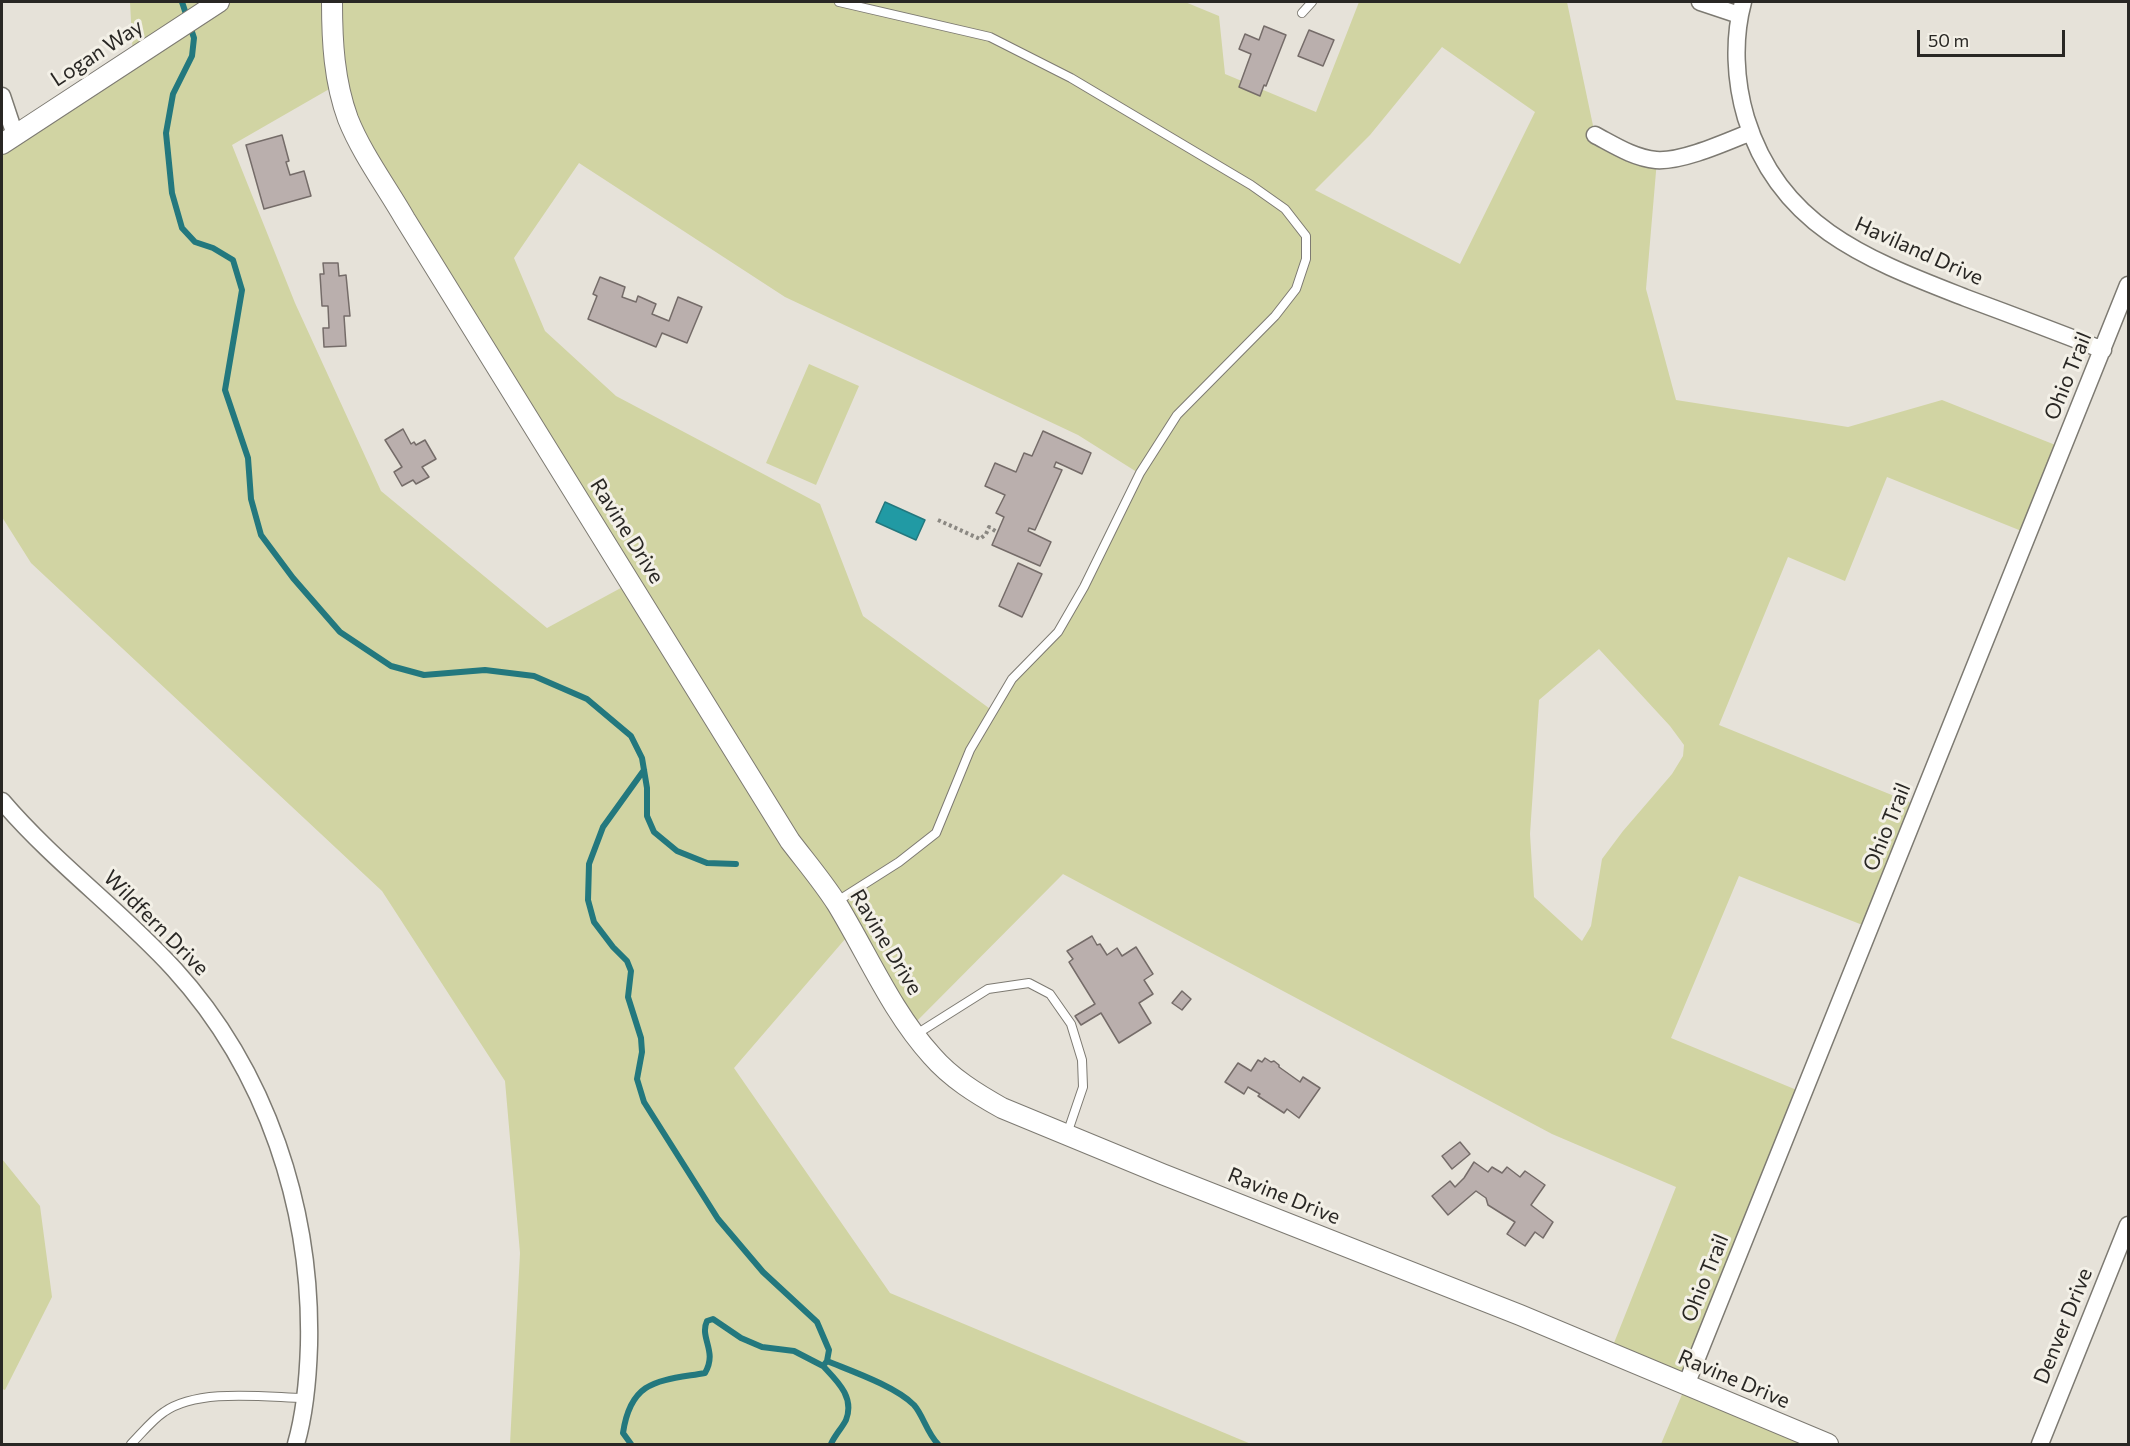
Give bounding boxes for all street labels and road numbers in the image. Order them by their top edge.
street label: Logan Way [46,14,148,92]
street label: Haviland Drive [1851,211,1987,291]
street label: Ohio Trail [2039,328,2097,424]
street label: Ravine Drive [585,474,669,588]
street label: Ohio Trail [1858,779,1916,875]
street label: Wildfern Drive [98,865,214,981]
street label: Ravine Drive [845,885,927,999]
street label: Ravine Drive [1224,1162,1344,1230]
street label: Ohio Trail [1676,1230,1734,1326]
street label: Denver Drive [2028,1264,2098,1388]
street label: Ravine Drive [1674,1344,1794,1414]

